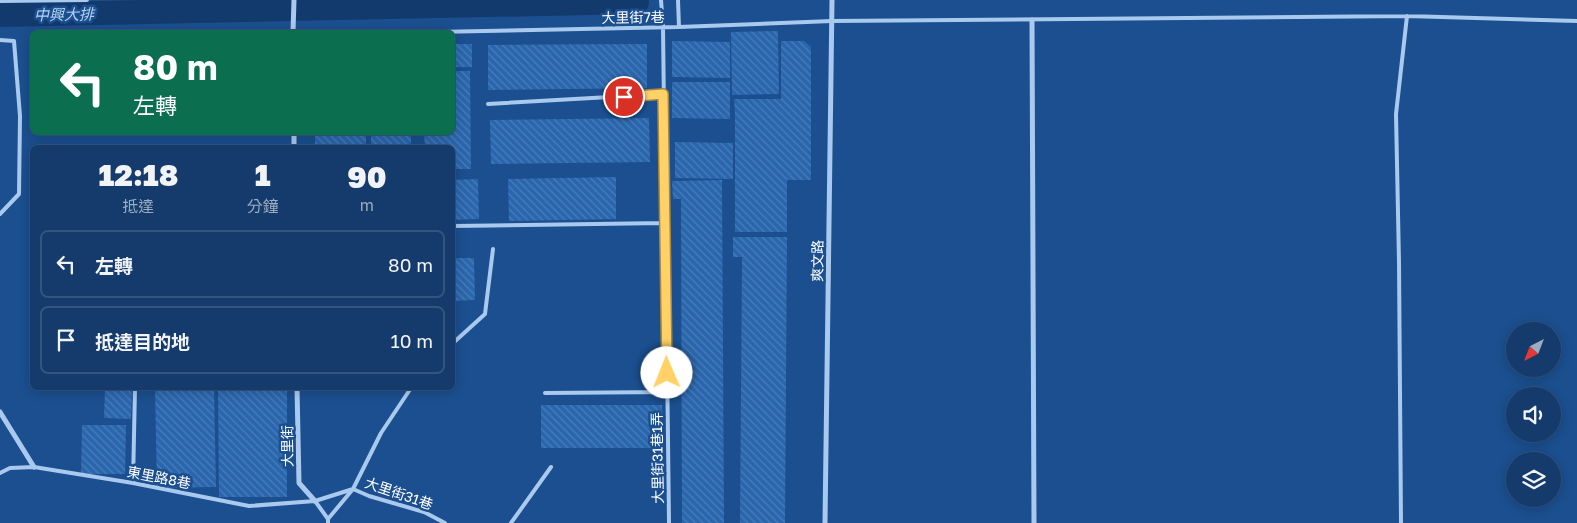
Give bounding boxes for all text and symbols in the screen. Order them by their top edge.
water label: 中興大排 [34,4,96,24]
street label: 大里街7巷 [601,8,665,26]
text: 80 m [133,46,218,88]
icon: left [50,50,115,115]
pin [603,76,645,118]
icon: arrive [610,83,638,111]
text: 左轉 [133,92,177,119]
text: 12:18 [98,157,178,193]
text: 1 [255,157,271,193]
text: 90 [347,159,387,195]
text: m [360,195,374,215]
text: 抵達 [122,196,154,216]
text: 分鐘 [247,196,279,216]
street label: 爽文路 [808,240,826,282]
icon: left [52,250,80,278]
text: 80 m [388,253,433,276]
text: 左轉 [95,254,133,277]
north arrow [1506,322,1561,378]
map controls [1506,322,1561,507]
icon: arrive [52,326,80,354]
text: 10 m [390,329,433,352]
text: 抵達目的地 [95,330,190,353]
position arrow [640,346,692,398]
button: sound [1506,387,1561,442]
street label: 大里街31巷1弄 [648,412,666,504]
street label: 大里街 [278,425,296,467]
button: layers [1506,452,1561,507]
street label: 東里路8巷 [126,462,192,492]
street label: 大里街31巷 [363,473,435,513]

